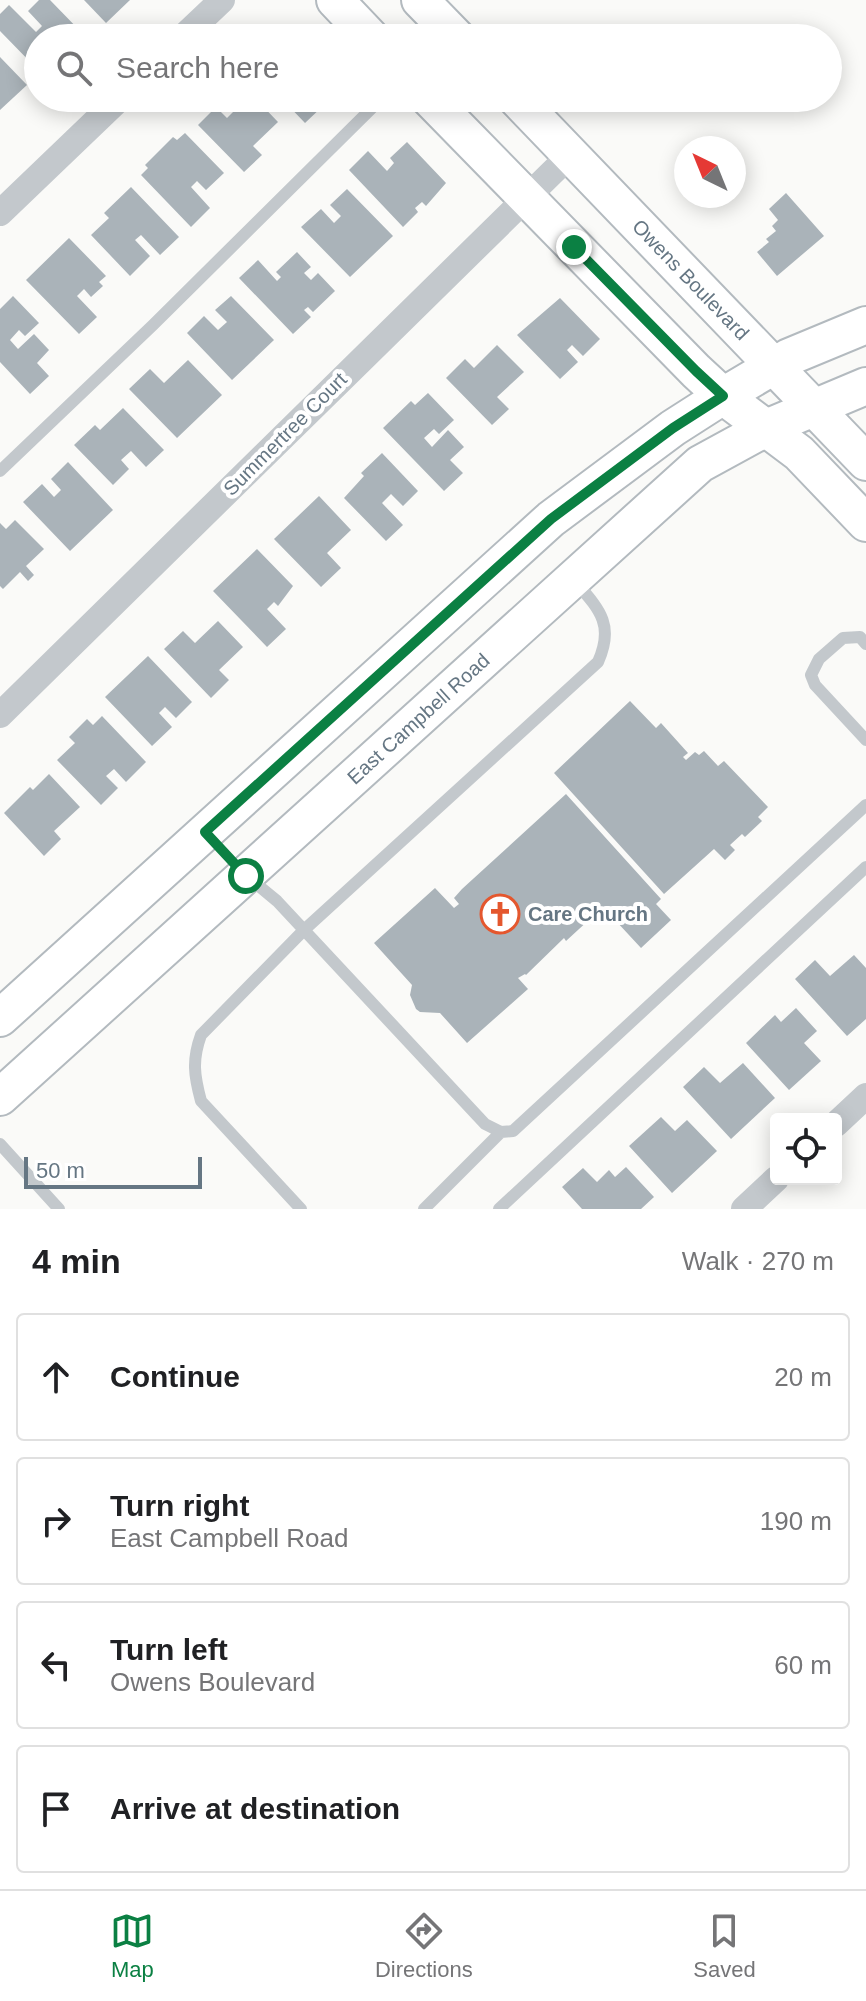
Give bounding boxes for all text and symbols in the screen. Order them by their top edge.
search box [24,24,842,112]
icon: search [52,46,96,90]
text: Search here [116,51,279,84]
north arrow [674,136,746,208]
street label: Owens Boulevard [628,215,753,344]
route end [556,229,592,265]
street label: Summertree Court [219,368,351,500]
street label: East Campbell Road [343,649,494,788]
route start [228,858,264,894]
church icon: Care Church [479,893,521,935]
place label: Care Church [528,903,648,925]
map controls [770,1113,842,1185]
button: locate [770,1113,842,1185]
scale bar [24,1153,202,1189]
text: 50 m [36,1158,85,1183]
text: 4 min [32,1242,121,1280]
text: Walk · 270 m [682,1246,834,1276]
icon: ahead [34,1355,78,1399]
text: Continue [110,1360,240,1393]
text: 20 m [774,1362,832,1392]
text: Turn right [110,1489,249,1522]
icon: right [34,1499,78,1543]
text: 190 m [760,1506,832,1536]
text: East Campbell Road [110,1523,348,1553]
text: Turn left [110,1633,228,1666]
icon: left [34,1643,78,1687]
text: 60 m [774,1650,832,1680]
text: Owens Boulevard [110,1667,315,1697]
icon: arrive [34,1787,78,1831]
text: Arrive at destination [110,1792,400,1825]
tab: Map [110,1909,154,1983]
tab: Directions [375,1909,473,1983]
tab: Saved [693,1909,756,1983]

